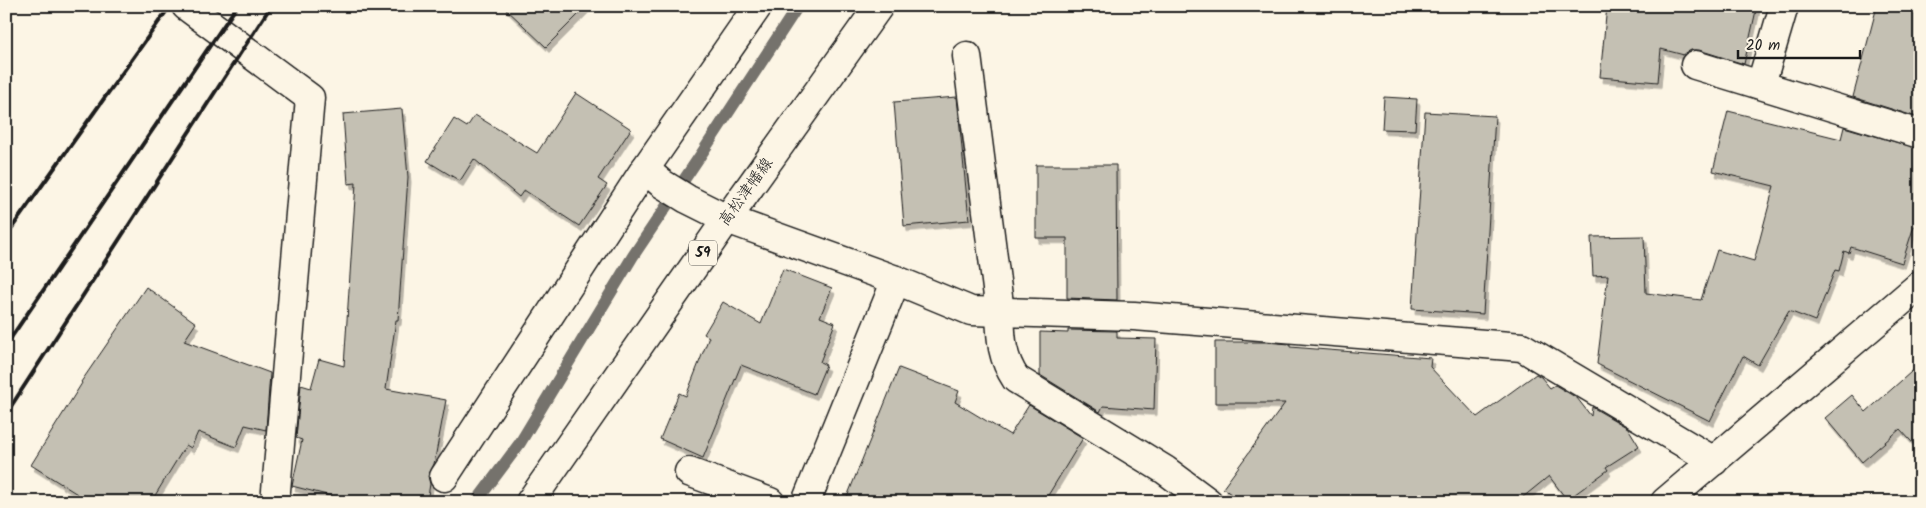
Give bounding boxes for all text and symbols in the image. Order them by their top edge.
scale bar [1738,28,1861,60]
text: 20 m [1746,34,1780,58]
street label: 高松津幡線 [712,152,780,232]
road number: 59 [689,240,717,266]

